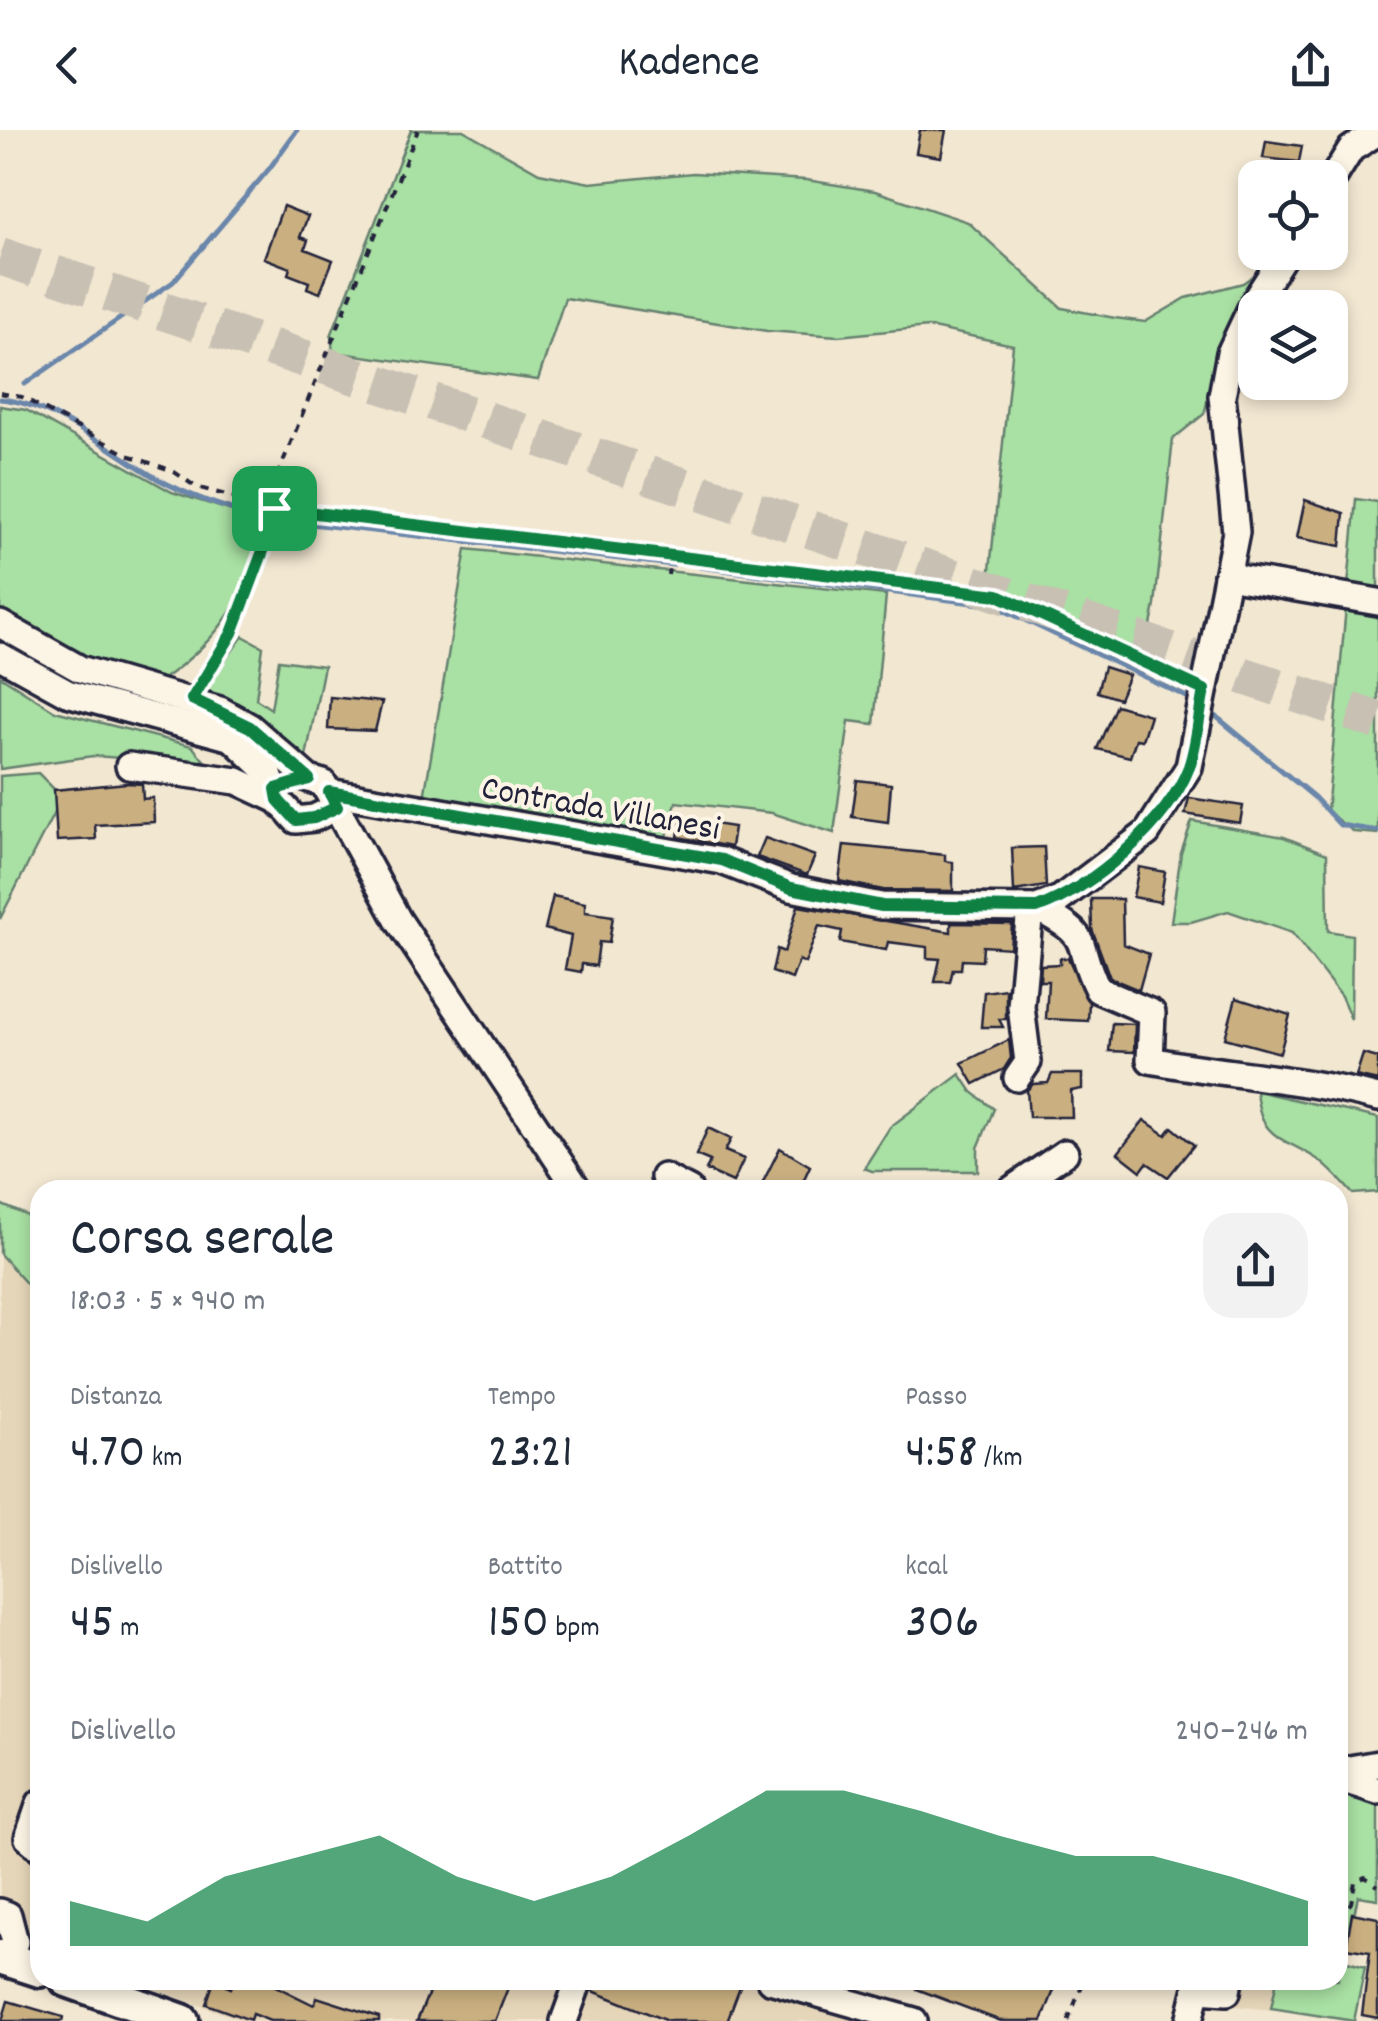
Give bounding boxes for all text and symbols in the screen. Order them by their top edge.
text: Kadence [618,33,760,97]
icon: back [40,38,95,93]
icon: share [1283,38,1338,93]
map controls [1238,160,1348,400]
button: locate [1238,160,1348,270]
button: layers [1238,290,1348,400]
pin [232,466,317,551]
icon: arrive [247,481,302,536]
street label: Contrada Villanesi [477,765,723,856]
text: Corsa serale [70,1203,334,1282]
button: share [1203,1213,1308,1318]
text: 18:03 · 5 × 940 m [70,1280,265,1326]
text: Distanza [70,1379,162,1419]
text: Tempo [488,1379,556,1419]
text: Passo [905,1379,967,1419]
text: 4.70 [70,1419,145,1491]
text: 23:21 [488,1419,573,1491]
text: 4:58 [905,1419,978,1491]
text: km [145,1440,183,1480]
text: /km [978,1440,1023,1480]
text: Dislivello [70,1549,163,1589]
text: Battito [488,1549,563,1589]
text: kcal [905,1549,948,1589]
text: 45 [70,1589,114,1661]
text: 150 [488,1589,549,1661]
text: 306 [905,1589,979,1661]
text: m [114,1610,140,1650]
text: bpm [549,1610,600,1650]
text: Dislivello [70,1710,176,1756]
text: 240–246 m [1175,1710,1308,1756]

